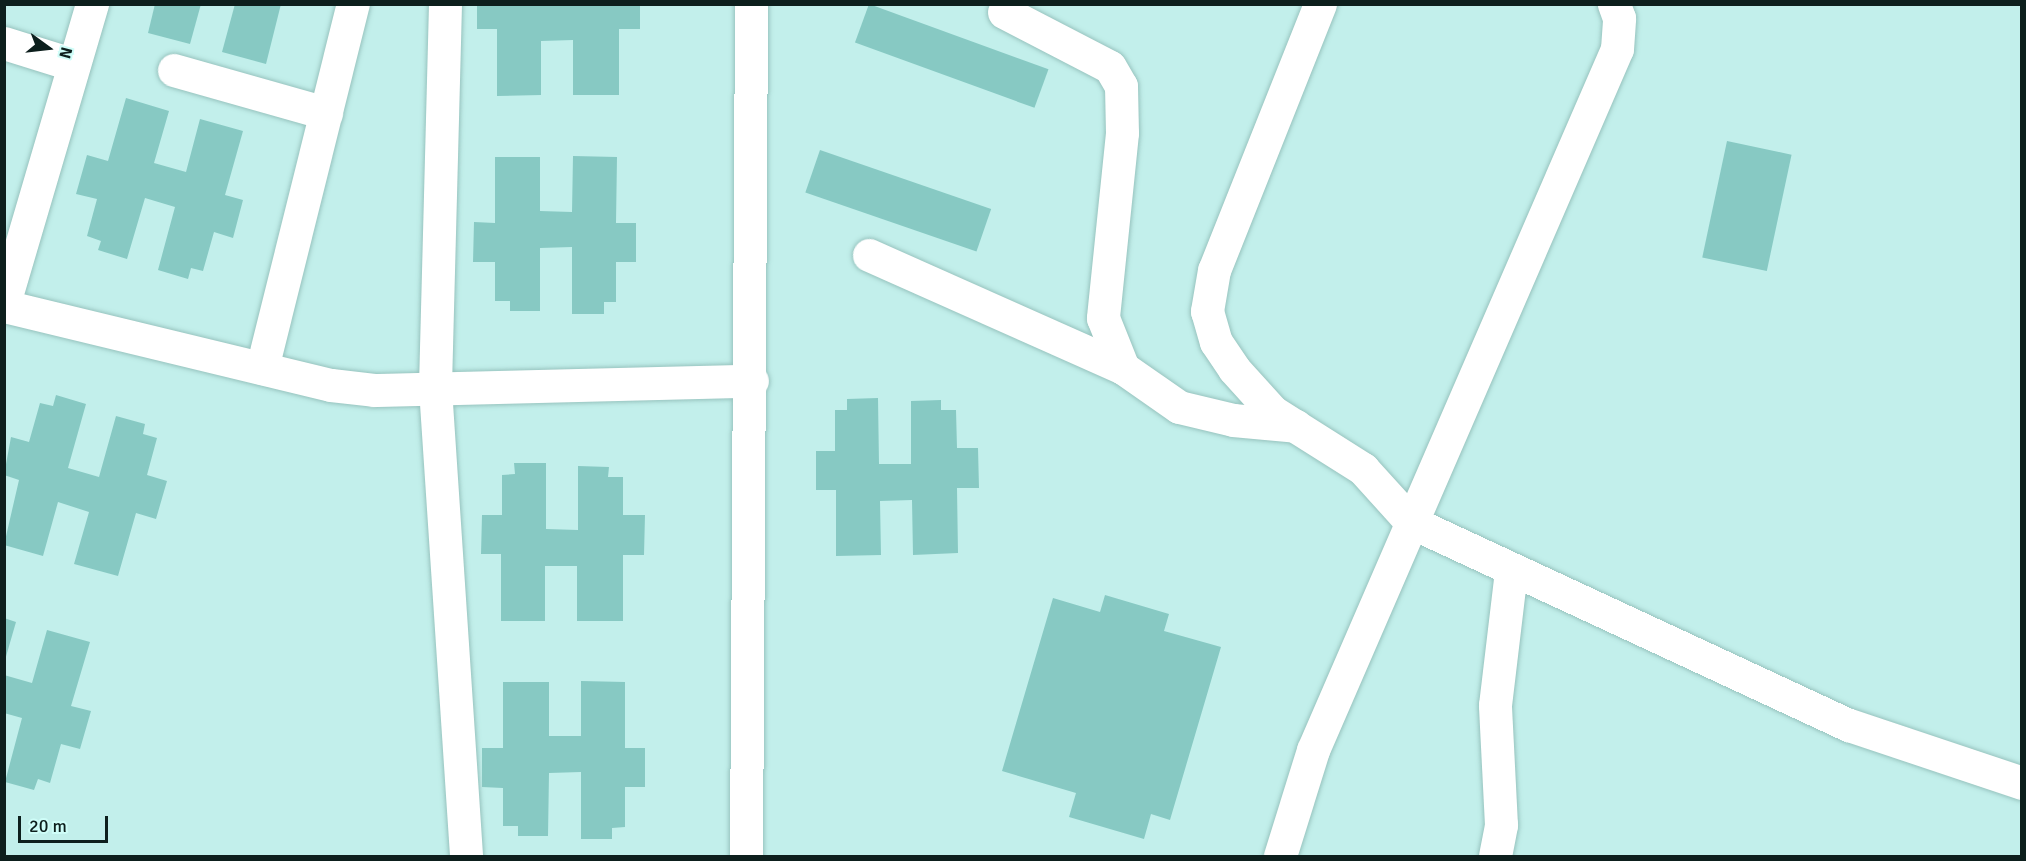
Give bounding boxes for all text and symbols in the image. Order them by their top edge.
north arrow [18,18,78,78]
text: N [54,45,76,61]
scale bar [21,804,111,842]
text: 20 m [29,815,67,837]

